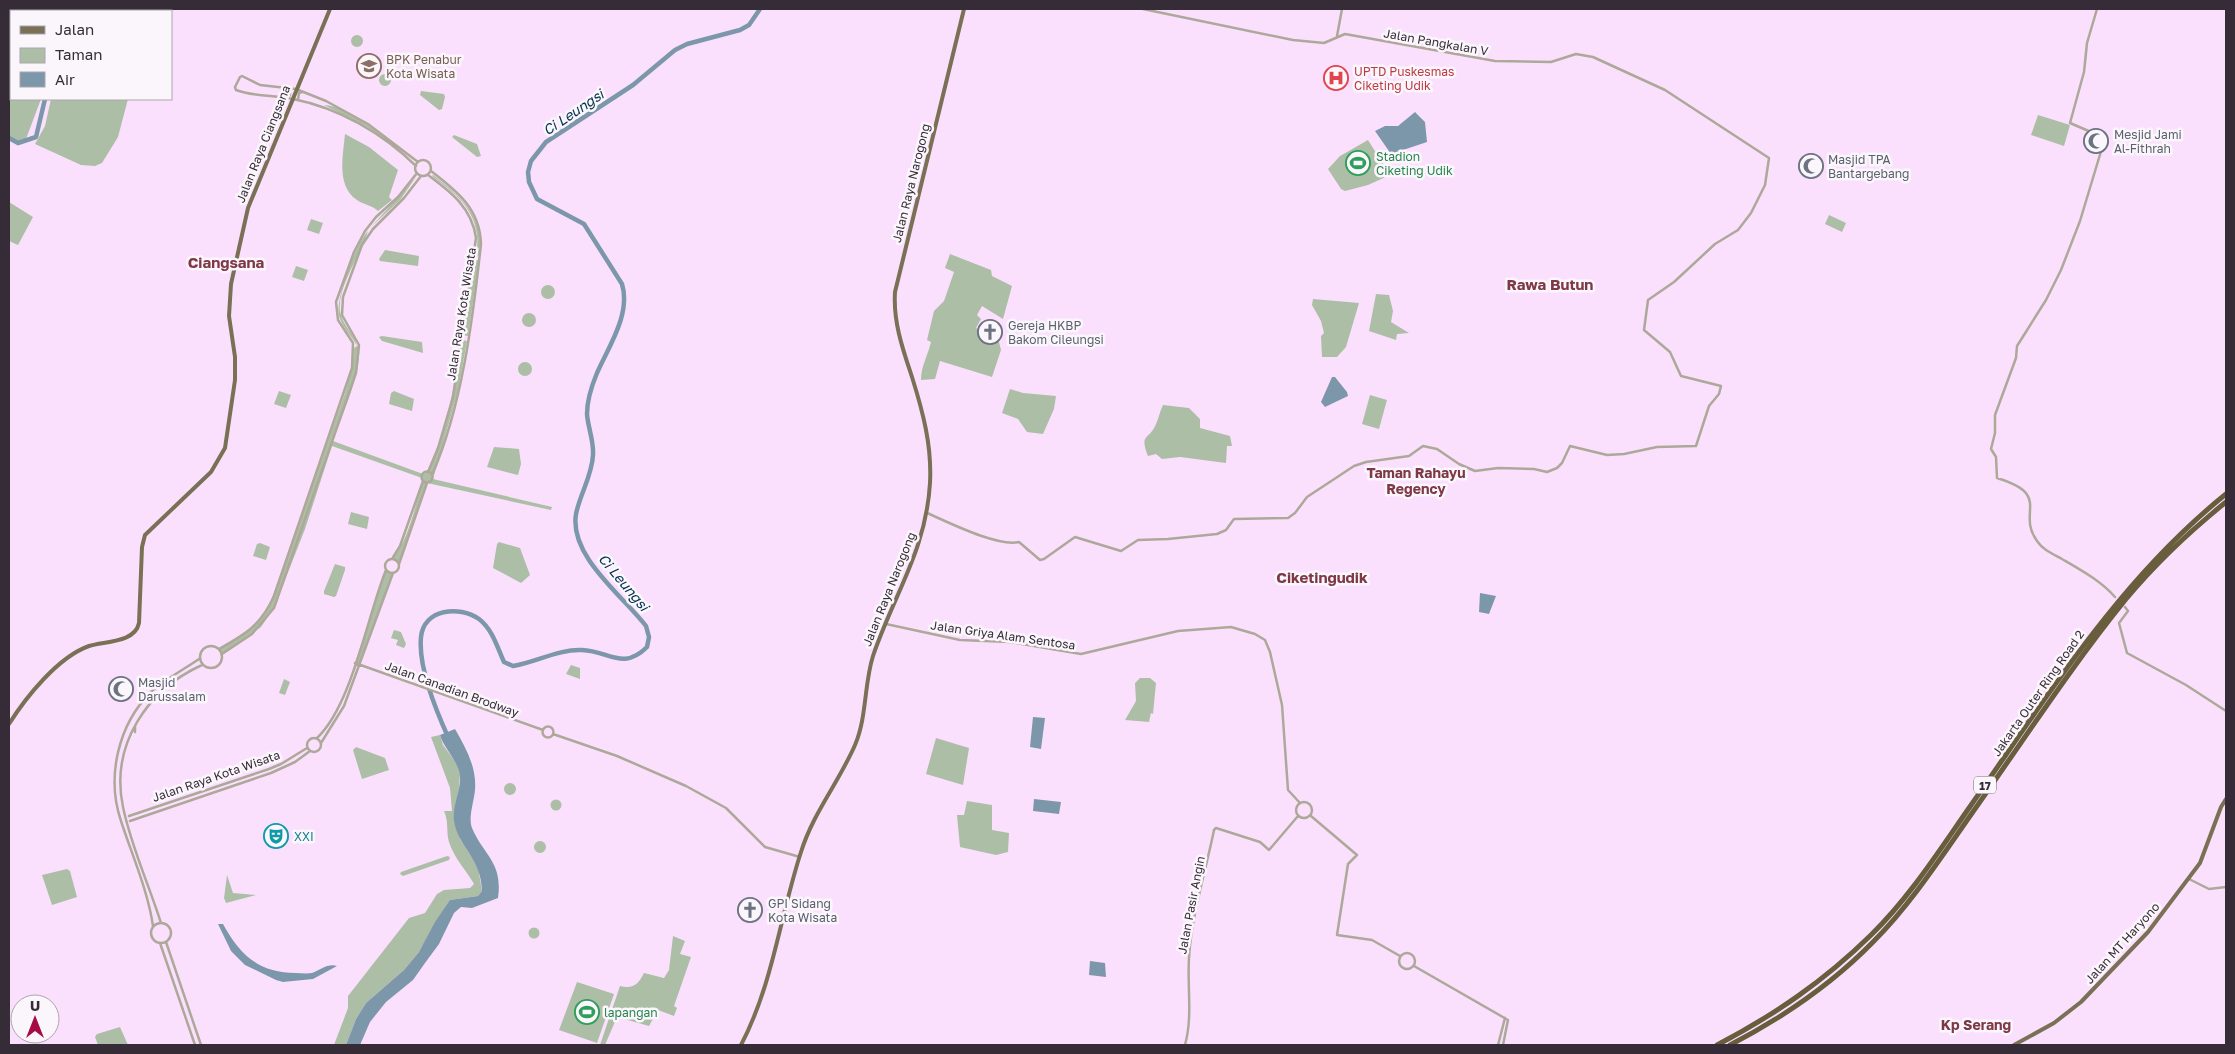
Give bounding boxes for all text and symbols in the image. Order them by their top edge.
legend [10,10,172,100]
text: Jalan [55,20,94,38]
street label: Jalan Pangkalan V [1382,25,1490,59]
text: Taman [55,45,102,63]
place label: BPK Penabur Kota Wisata [386,52,462,81]
school or university icon: BPK Penabur Kota Wisata [356,53,382,79]
place label: UPTD Puskesmas Ciketing Udik [1354,64,1454,93]
hospital icon: UPTD Puskesmas Ciketing Udik [1323,65,1349,91]
text: Air [55,70,75,88]
street label: Jalan Raya Ciangsana [233,83,293,205]
water label: Ci Leungsi [539,84,608,139]
street label: Jalan Raya Narogong [889,122,933,244]
place label: Mesjid Jami Al-Fithrah [2114,127,2182,156]
mosque icon: Mesjid Jami Al-Fithrah [2083,128,2109,154]
place label: Stadion Ciketing Udik [1376,149,1453,178]
sports icon: Stadion Ciketing Udik [1345,150,1371,176]
place label: Masjid TPA Bantargebang [1828,152,1909,181]
mosque icon: Masjid TPA Bantargebang [1798,153,1824,179]
street label: Jalan Raya Kota Wisata [443,246,479,382]
district label: Ciangsana [188,253,265,271]
district label: Rawa Butun [1507,275,1593,293]
place label: Gereja HKBP Bakom Cileungsi [1008,318,1104,347]
church icon: Gereja HKBP Bakom Cileungsi [977,319,1003,345]
district label: Taman Rahayu Regency [1366,464,1466,497]
street label: Jalan Raya Narogong [859,530,919,648]
water label: Ci Leungsi [595,550,654,616]
district label: Ciketingudik [1276,568,1368,586]
street label: Jalan Griya Alam Sentosa [930,617,1076,653]
street label: Jakarta Outer Ring Road 2 [1989,627,2087,759]
street label: Jalan Canadian Brodway [383,658,521,720]
place label: Masjid Darussalam [138,675,206,704]
mosque icon: Masjid Darussalam [108,676,134,702]
street label: Jalan Raya Kota Wisata [150,747,282,805]
road number: 17 [1974,776,1996,794]
theatre icon: XXI [263,823,289,849]
place label: XXI [294,829,314,844]
street label: Jalan Pasir Angin [1174,855,1208,955]
place label: GPI Sidang Kota Wisata [768,896,837,925]
church icon: GPI Sidang Kota Wisata [737,897,763,923]
street label: Jalan MT Haryono [2081,899,2163,987]
north arrow [10,994,60,1044]
text: U [30,997,40,1014]
sports icon: lapangan [574,999,600,1025]
place label: lapangan [604,1005,658,1020]
district label: Kp Serang [1941,1016,2011,1033]

